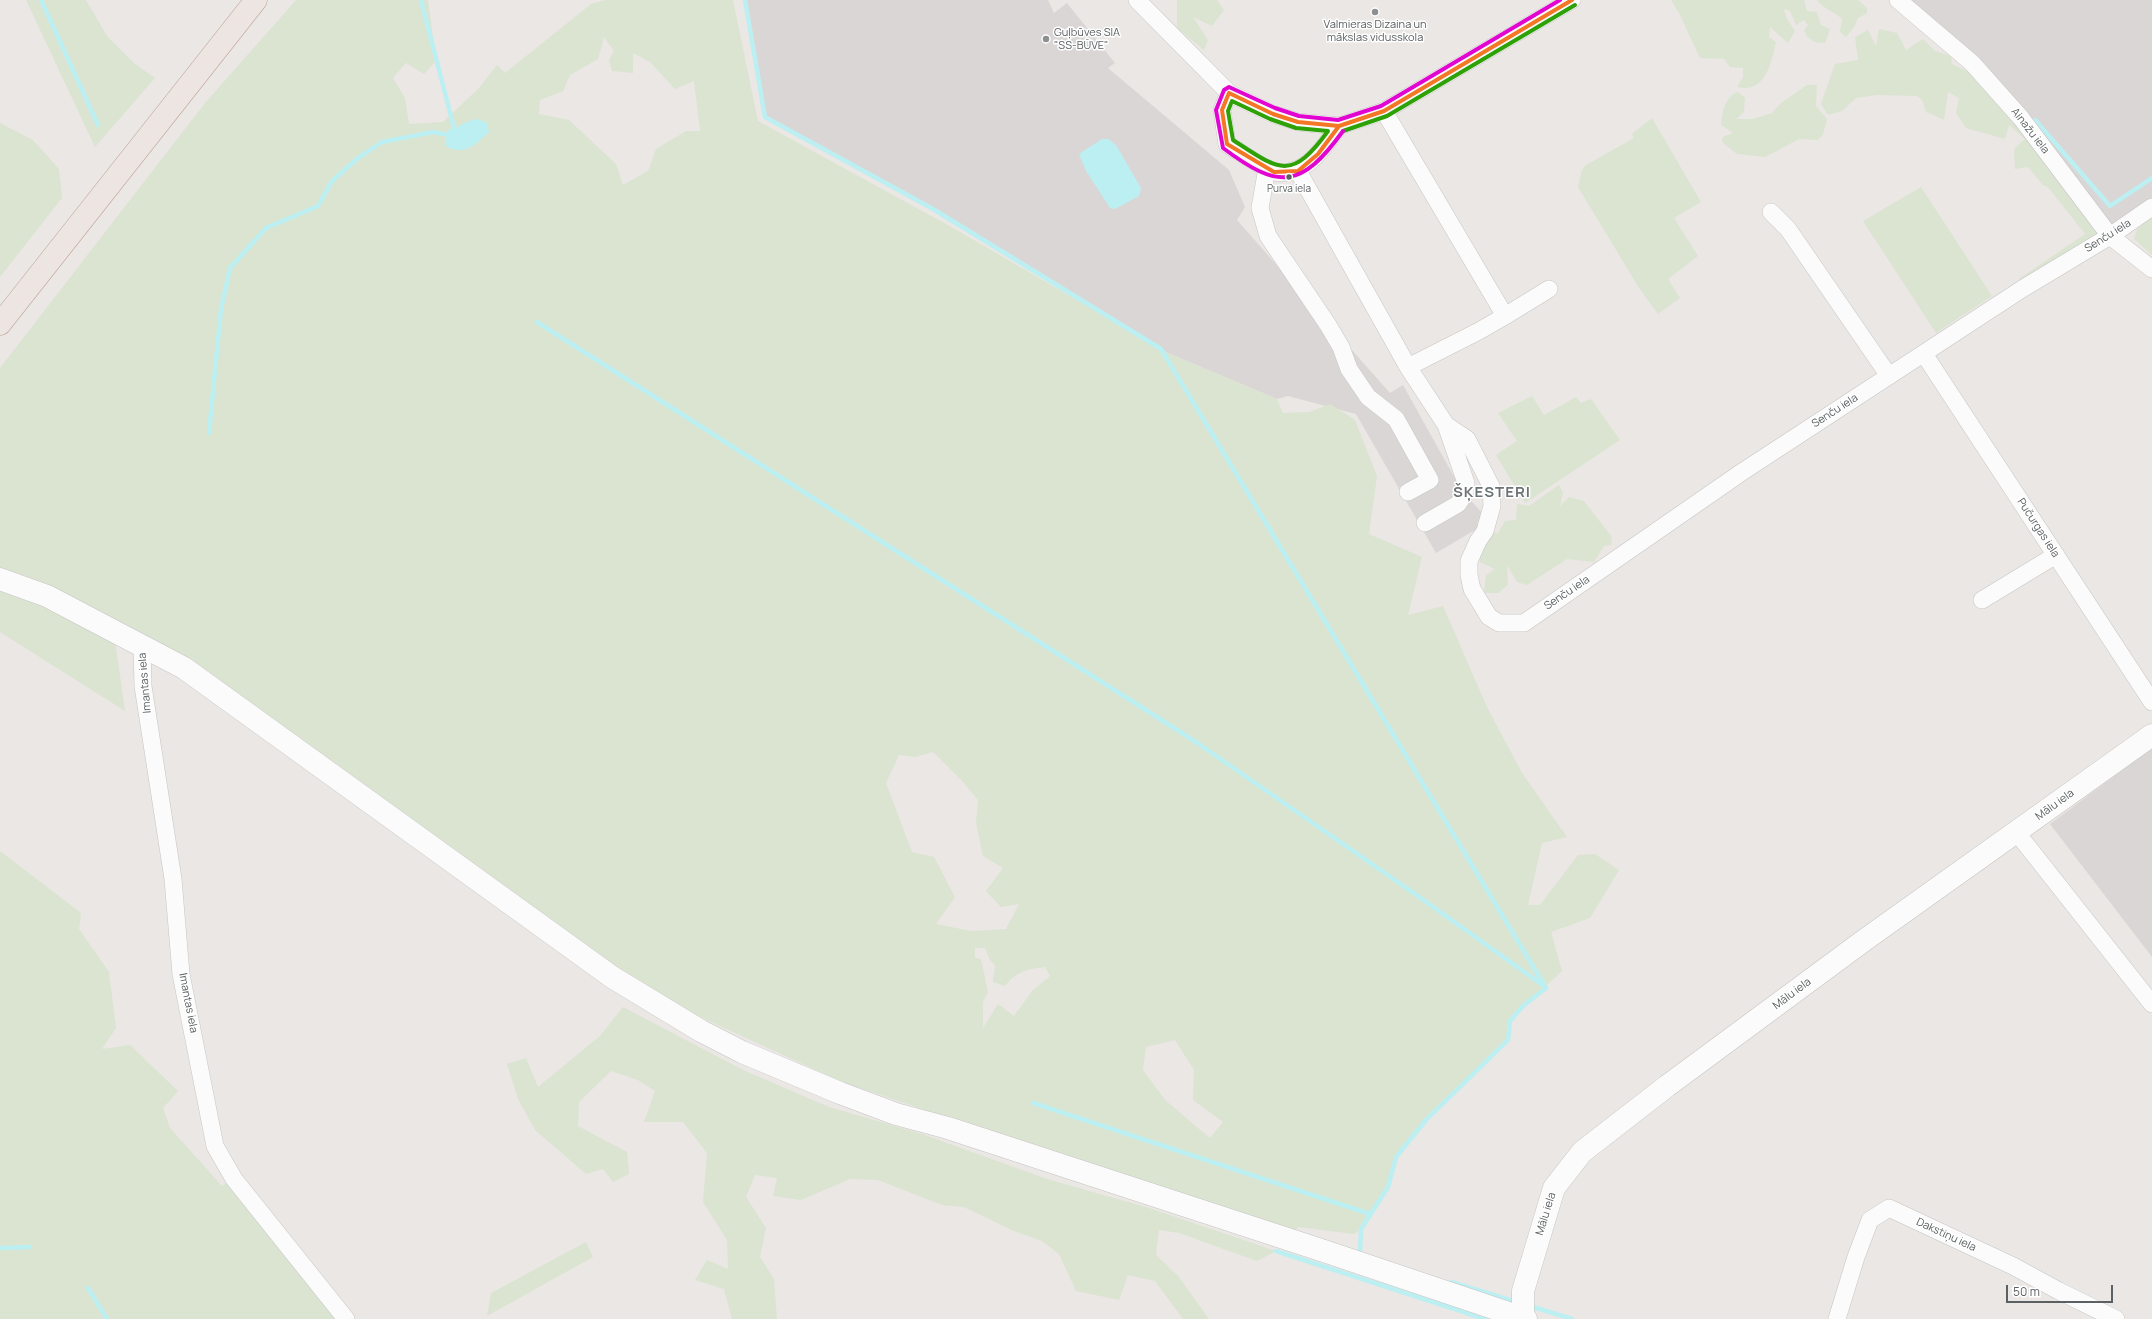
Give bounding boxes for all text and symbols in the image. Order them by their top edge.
marker: Valmieras Dizaina un mākslas vidusskola [1370,7,1380,17]
place label: Valmieras Dizaina un mākslas vidusskola [1323,18,1427,44]
place label: Guļbūves SIA "SS-BŪVE" [1054,26,1120,52]
marker: Guļbūves SIA "SS-BŪVE" [1041,34,1051,44]
street label: Ainažu iela [2008,105,2052,157]
marker: Purva iela [1284,172,1294,182]
place label: Purva iela [1267,183,1311,195]
street label: Senču iela [2082,217,2134,255]
street label: Senču iela [1810,391,1860,431]
district label: ŠĶESTERI [1453,484,1531,502]
street label: Pučurgas iela [2014,496,2062,560]
street label: Senču iela [1542,573,1592,613]
street label: Imantas iela [136,652,154,714]
street label: Mālu iela [2033,787,2077,823]
street label: Imantas iela [176,972,200,1034]
street label: Mālu iela [1770,975,1814,1013]
street label: Mālu iela [1533,1191,1559,1237]
street label: Dakstiņu iela [1914,1215,1978,1255]
scale bar [2008,1277,2115,1303]
text: 50 m [2013,1283,2040,1300]

